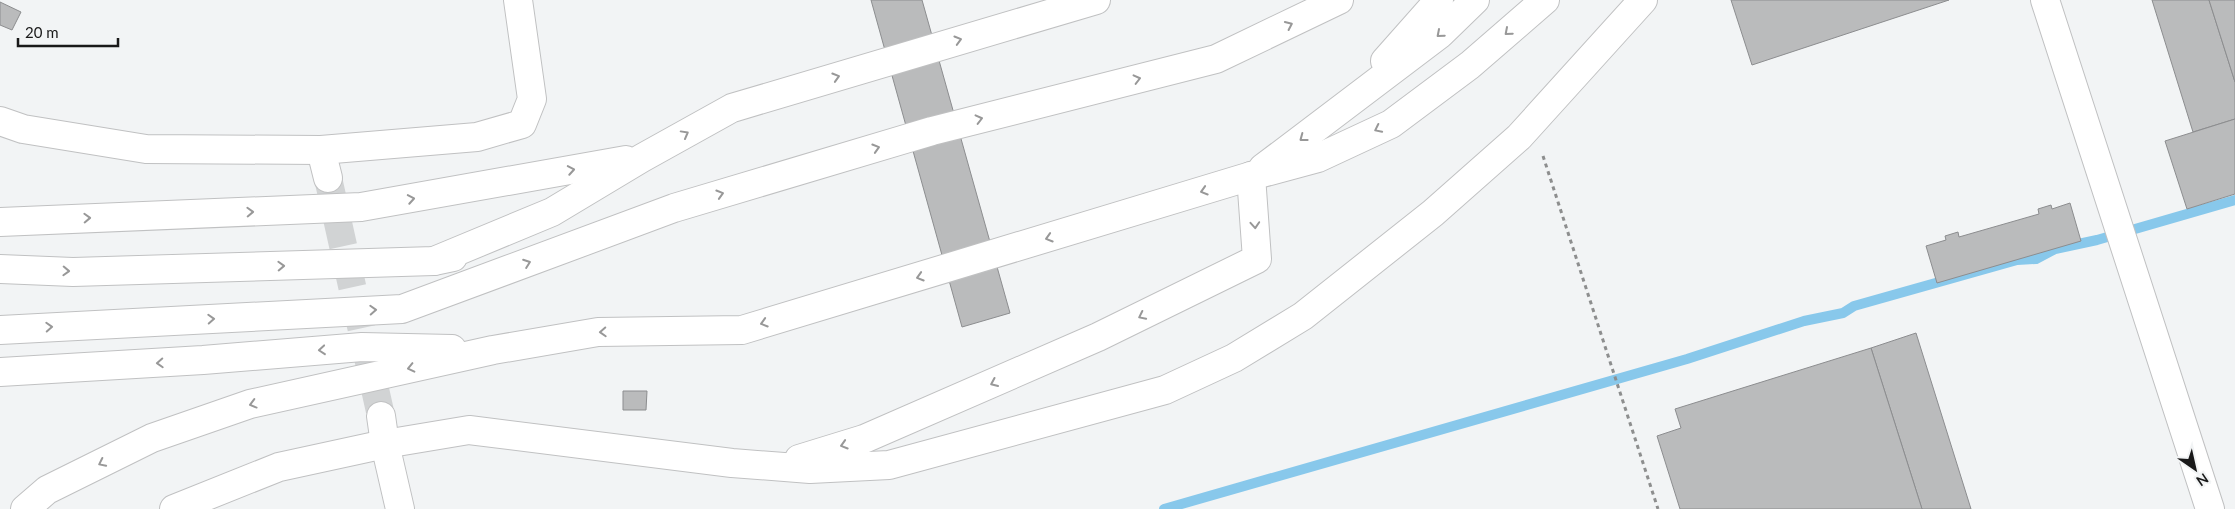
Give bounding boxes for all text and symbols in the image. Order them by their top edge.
scale bar [18,15,118,47]
one-way arrow [1284,21,1293,31]
text: 20 m [25,23,59,41]
one-way arrow [1504,26,1513,35]
one-way arrow [1437,28,1446,37]
one-way arrow [953,36,962,46]
one-way arrow [831,72,840,82]
one-way arrow [1132,74,1141,85]
one-way arrow [975,114,984,125]
one-way arrow [1374,123,1383,134]
one-way arrow [680,130,689,140]
one-way arrow [1299,132,1309,141]
one-way arrow [872,143,880,153]
one-way arrow [567,166,576,176]
one-way arrow [1201,185,1209,195]
one-way arrow [716,190,724,200]
one-way arrow [407,194,416,204]
one-way arrow [246,206,254,217]
one-way arrow [84,212,92,223]
one-way arrow [1249,221,1260,229]
one-way arrow [1045,232,1053,242]
one-way arrow [523,258,531,268]
one-way arrow [277,260,285,271]
one-way arrow [62,266,70,277]
one-way arrow [916,271,925,281]
one-way arrow [369,305,377,316]
one-way arrow [1138,310,1147,320]
one-way arrow [207,313,215,324]
one-way arrow [761,318,769,328]
one-way arrow [45,322,53,333]
one-way arrow [599,327,606,337]
one-way arrow [318,344,326,355]
one-way arrow [156,357,164,368]
one-way arrow [407,362,416,373]
one-way arrow [990,376,999,387]
one-way arrow [249,398,257,409]
one-way arrow [841,440,849,450]
north arrow [2170,444,2220,494]
one-way arrow [98,457,107,467]
text: N [2193,470,2212,490]

